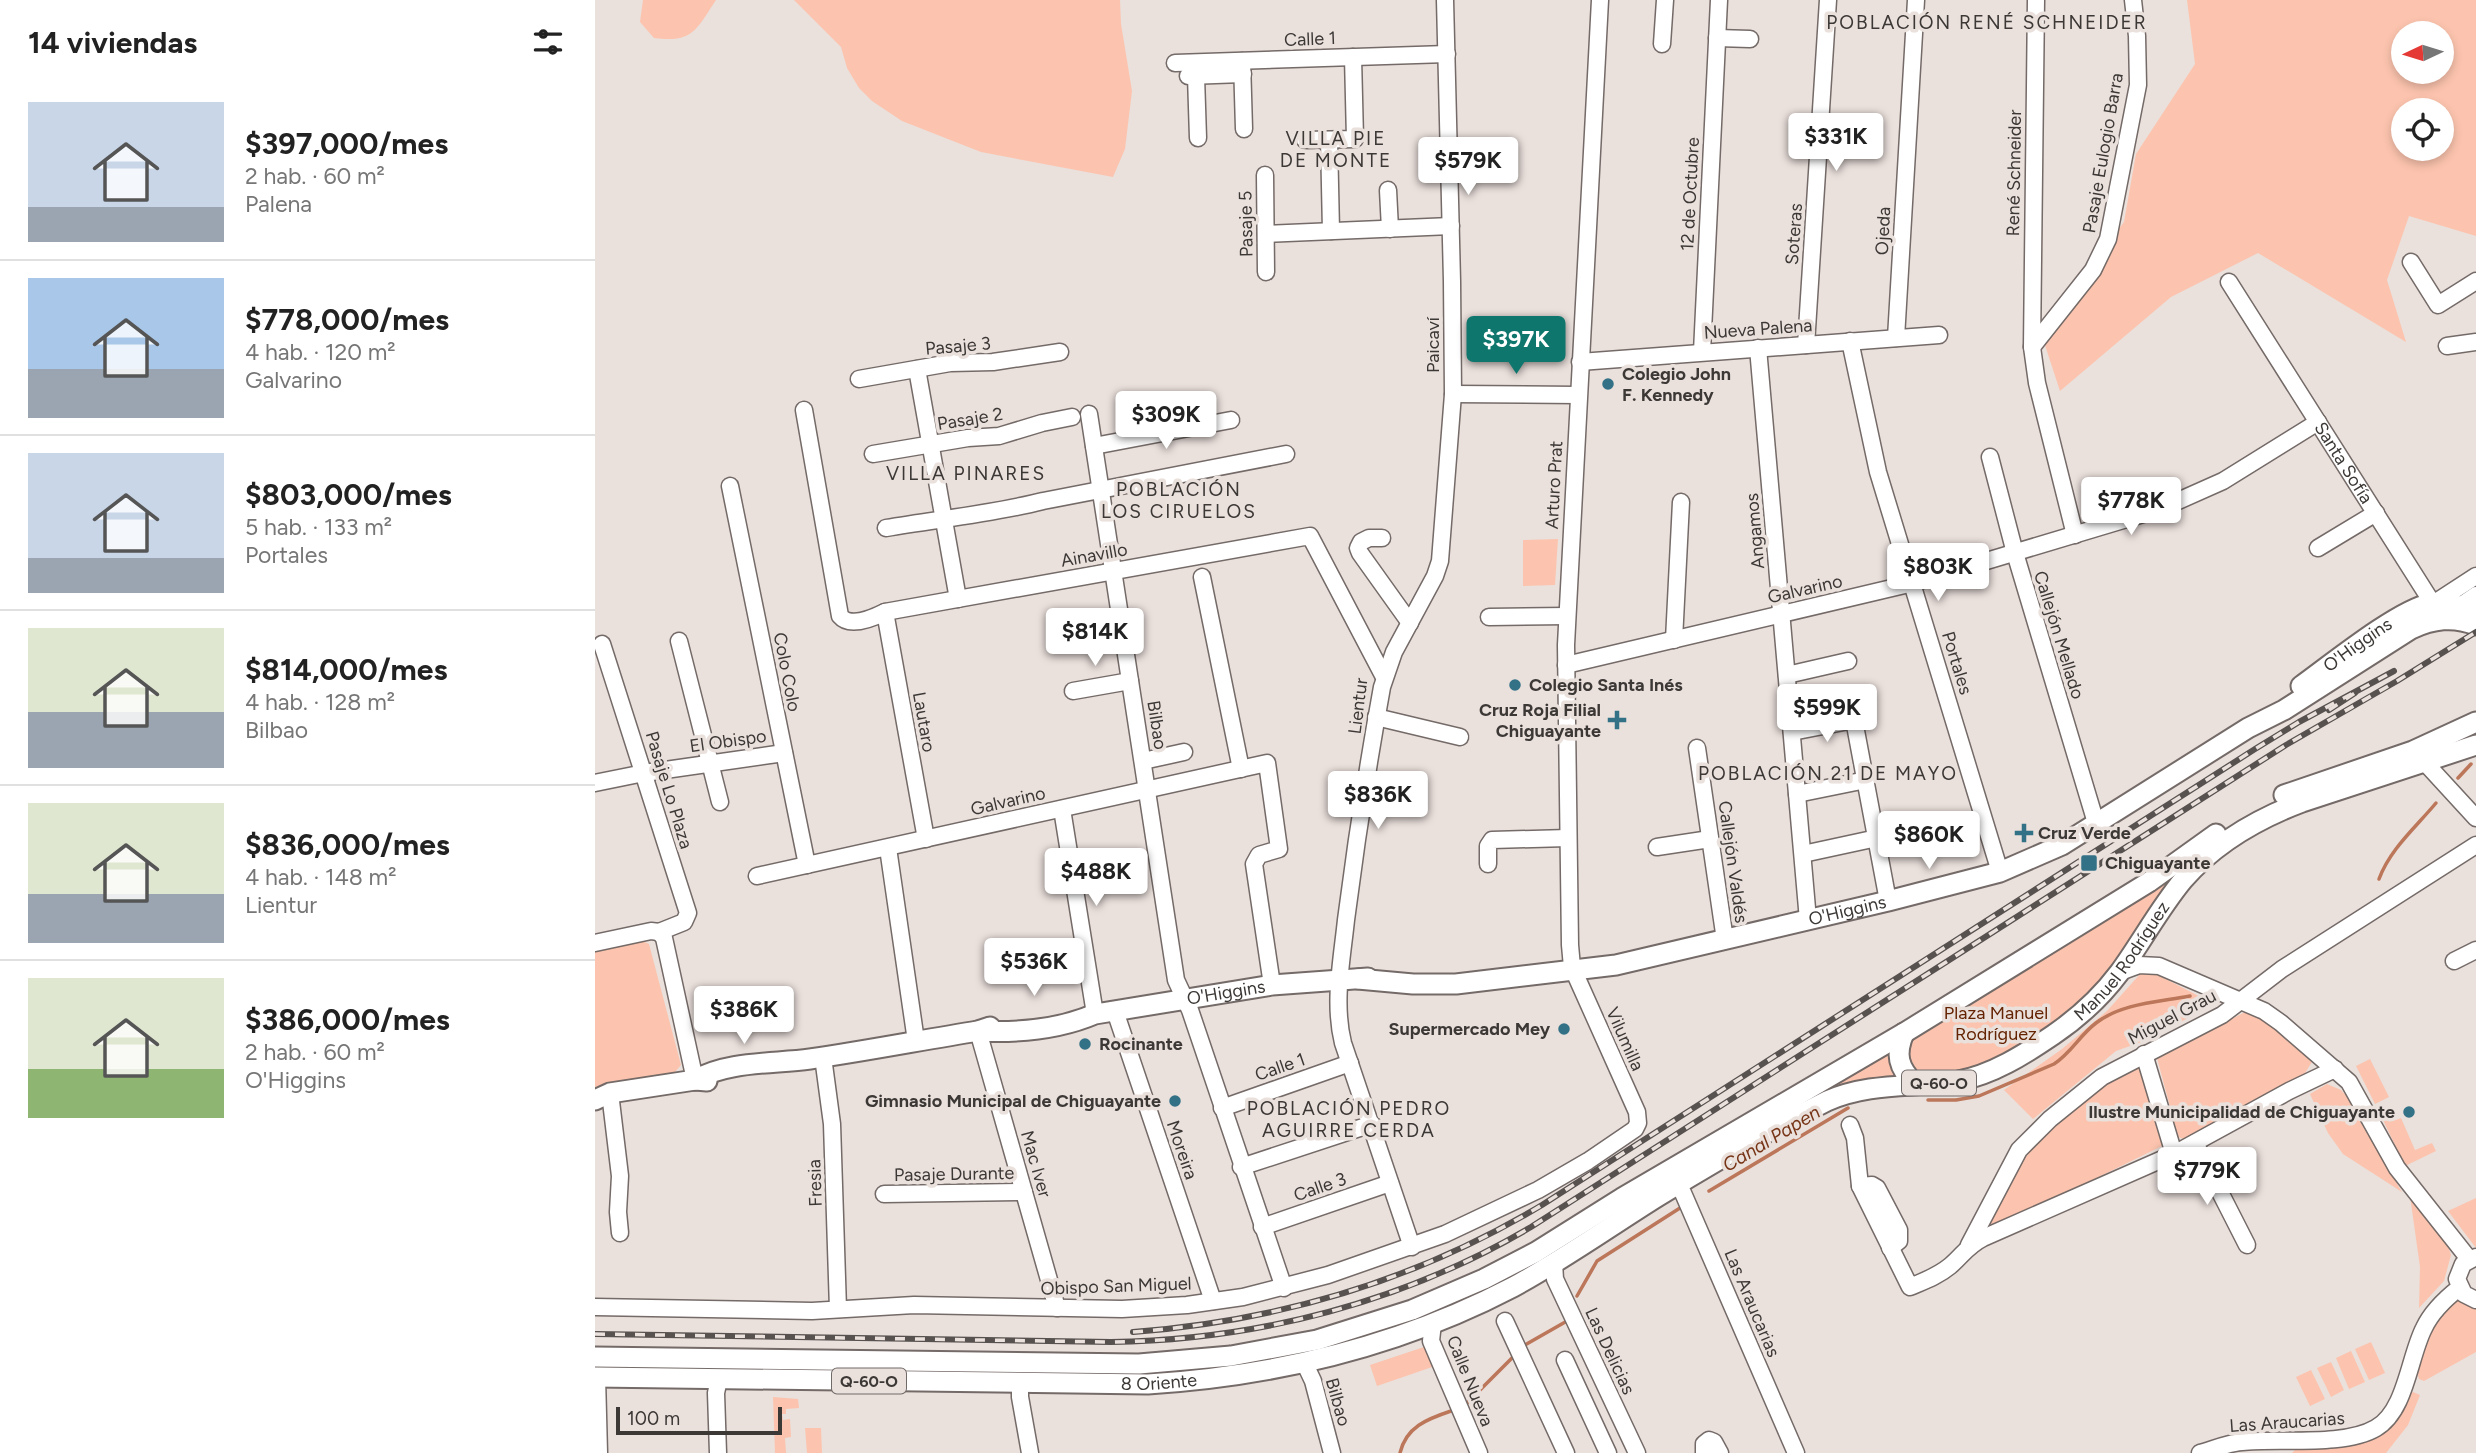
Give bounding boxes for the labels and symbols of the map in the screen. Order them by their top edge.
district label: POBLACIÓN RENÉ SCHNEIDER [1826,11,2148,34]
north arrow [2391,21,2453,84]
street label: Calle 1 [1284,27,1336,51]
street label: Pasaje Eulogio Barra [2078,71,2128,235]
street label: René Schneider [2002,109,2026,237]
pin: $331K [1787,114,1885,173]
district label: VILLA PIE DE MONTE [1280,127,1392,172]
street label: 12 de Octubre [1676,136,1704,251]
pin: $579K [1419,138,1517,197]
street label: Pasaje 5 [1234,191,1258,257]
street label: Soteras [1781,202,1807,266]
street label: Ojeda [1871,206,1895,256]
street label: Nueva Palena [1703,314,1813,344]
street label: Paicaví [1422,316,1444,373]
pin: $397K [1467,316,1565,376]
street label: Pasaje 3 [924,332,992,360]
place label: Colegio John F. Kennedy [1622,363,1731,406]
marker: Colegio John F. Kennedy [1600,376,1616,392]
pin: $309K [1117,392,1215,451]
street label: Pasaje 2 [936,403,1004,435]
street label: Santa Sofía [2310,418,2378,508]
street label: Arturo Prat [1541,440,1567,530]
district label: VILLA PINARES [886,462,1046,485]
pin: $778K [2082,477,2180,537]
district label: POBLACIÓN LOS CIRUELOS [1101,478,1257,523]
street label: Angamos [1741,492,1769,570]
street label: Ainavillo [1059,538,1129,572]
pin: $803K [1889,544,1987,603]
street label: Callejón Mellado [2029,568,2089,702]
street label: Galvarino [1766,570,1844,608]
pin: $814K [1046,608,1144,668]
street label: O'Higgins [2319,613,2396,677]
street label: Portales [1937,629,1977,697]
street label: Colo Colo [769,631,805,713]
place label: Colegio Santa Inés [1529,674,1683,696]
street label: Lientur [1344,677,1372,735]
marker: Colegio Santa Inés [1507,677,1523,693]
pin: $599K [1778,684,1876,744]
street label: Lautaro [908,690,940,754]
street label: Bilbao [1142,699,1172,751]
place label: Cruz Roja Filial Chiguayante [1479,699,1601,742]
marker: Cruz Roja Filial Chiguayante [1607,710,1627,730]
street label: El Obispo [688,725,768,757]
street label: Pasaje Lo Plaza [641,728,697,852]
district label: POBLACIÓN 21 DE MAYO [1698,762,1958,785]
pin: $836K [1329,772,1427,831]
street label: Galvarino [969,782,1047,820]
street label: Callejón Valdés [1714,799,1752,925]
pin: $860K [1880,812,1978,871]
place label: Cruz Verde [2038,822,2131,844]
marker: Cruz Verde [2016,825,2032,841]
pin: $488K [1047,848,1145,908]
place label: Chiguayante [2105,852,2210,874]
marker: Chiguayante [2079,853,2099,873]
street label: O'Higgins [1806,891,1888,930]
street label: Manuel Rodríguez [2069,897,2174,1025]
pin: $536K [985,939,1083,998]
street label: O'Higgins [1185,975,1267,1010]
street label: Miguel Grau [2124,984,2220,1050]
pin: $386K [695,986,793,1046]
park label: Plaza Manuel Rodríguez [1944,1002,2048,1045]
street label: Vilumilla [1601,1004,1649,1074]
place label: Supermercado Mey [1389,1018,1551,1040]
marker: Supermercado Mey [1556,1021,1572,1037]
place label: Rocinante [1099,1033,1183,1055]
marker: Rocinante [1077,1036,1093,1052]
street label: Calle 1 [1252,1048,1308,1086]
road number: Q-60-O [1902,1070,1976,1096]
place label: Gimnasio Municipal de Chiguayante [865,1090,1161,1112]
marker: Gimnasio Municipal de Chiguayante [1167,1093,1183,1109]
district label: POBLACIÓN PEDRO AGUIRRE CERDA [1247,1097,1451,1142]
water label: Canal Papen [1718,1100,1825,1177]
place label: Ilustre Municipalidad de Chiguayante [2088,1101,2395,1123]
marker: Ilustre Municipalidad de Chiguayante [2401,1104,2417,1120]
street label: Moreira [1162,1118,1202,1182]
street label: Mac Iver [1016,1128,1056,1200]
pin: $779K [2158,1148,2256,1207]
street label: Fresia [803,1159,827,1207]
street label: Pasaje Durante [894,1162,1015,1186]
street label: Calle 3 [1291,1168,1349,1206]
street label: Las Araucarias [1719,1245,1785,1361]
street label: Obispo San Miguel [1040,1272,1192,1300]
street label: Las Delicias [1580,1304,1640,1398]
street label: Calle Nueva [1442,1332,1498,1430]
road number: Q-60-O [832,1368,906,1394]
street label: 8 Oriente [1121,1369,1198,1395]
street label: Bilbao [1321,1375,1355,1429]
scale bar [616,1404,782,1436]
street label: Las Araucarias [2229,1407,2345,1437]

